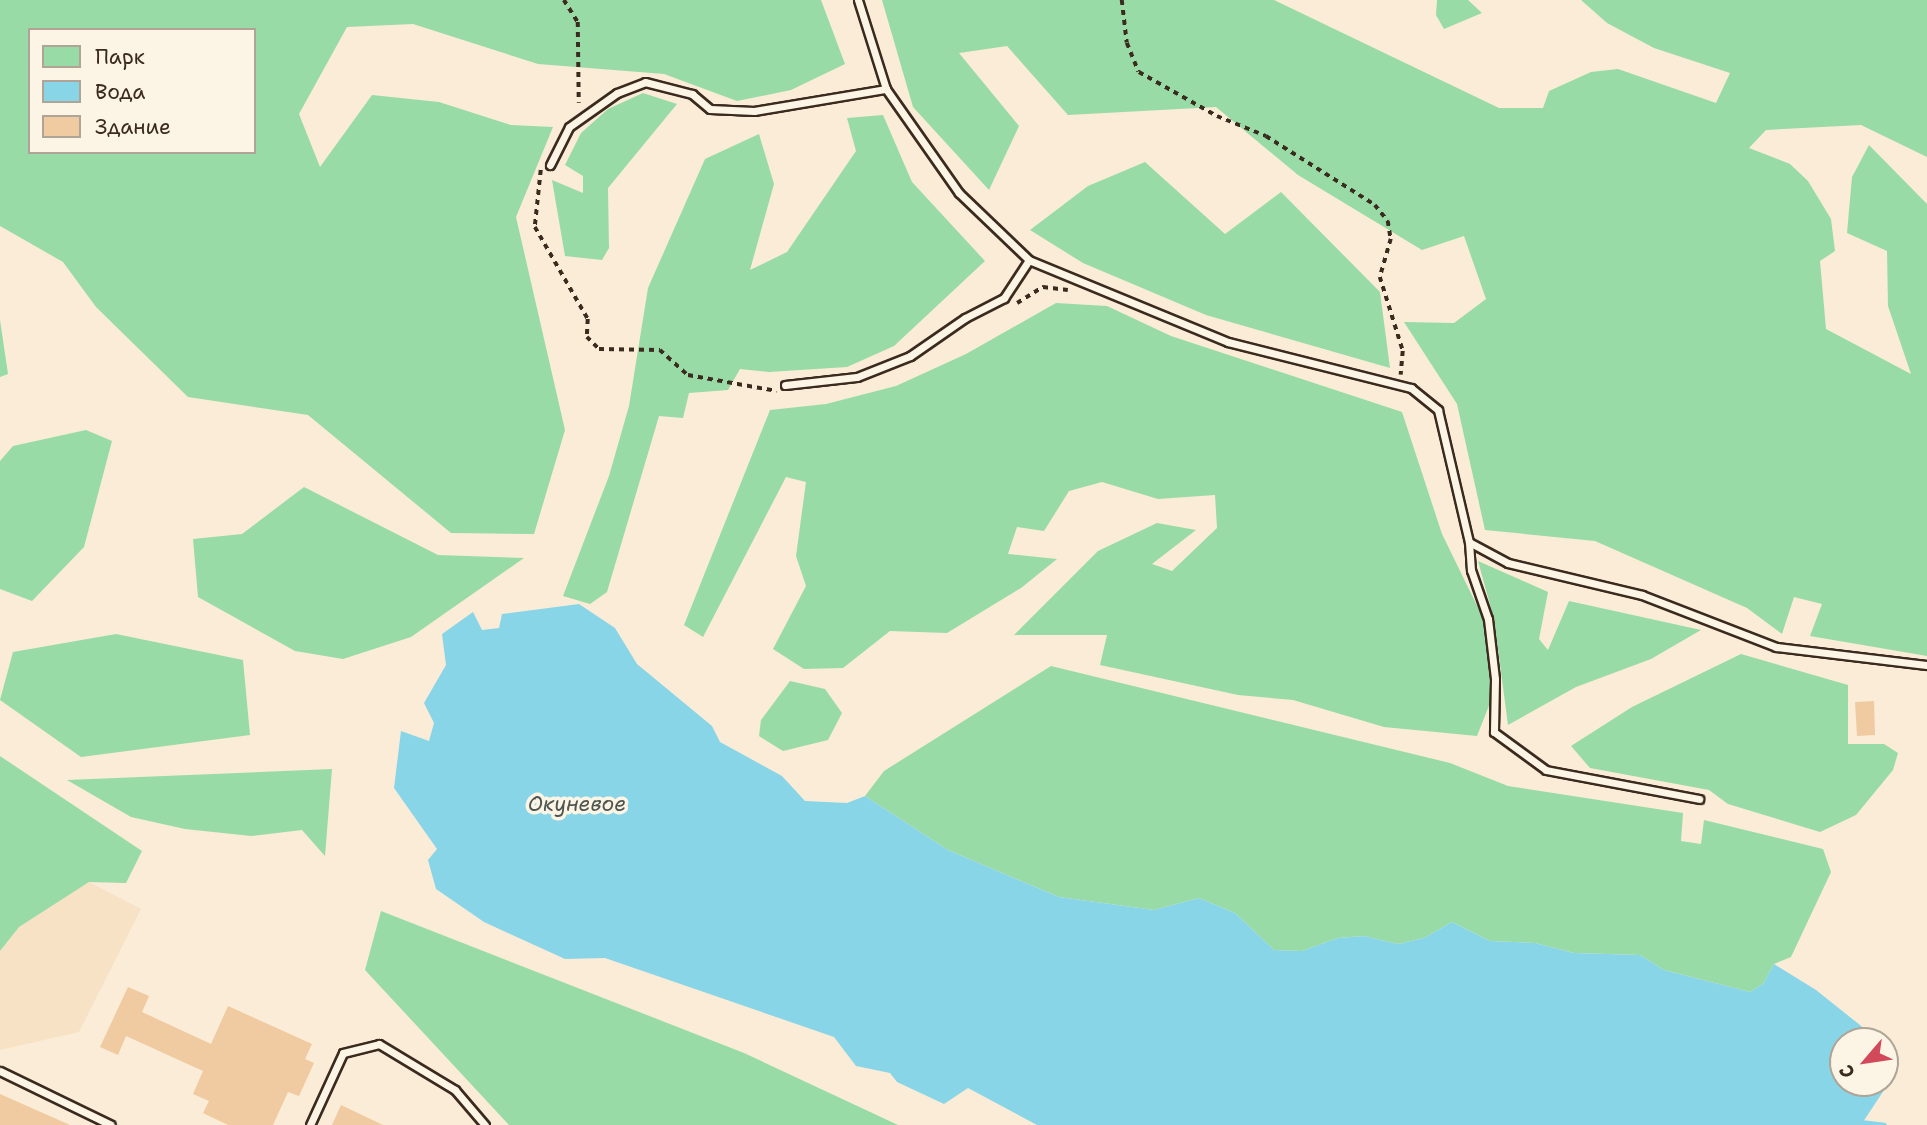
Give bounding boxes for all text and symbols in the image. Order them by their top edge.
legend [28,28,256,154]
text: Парк [95,43,145,71]
text: Вода [95,78,145,106]
text: Здание [95,113,171,141]
water label: Окуневое [528,791,626,817]
north arrow [1829,1027,1899,1097]
text: С [1833,1060,1861,1083]

